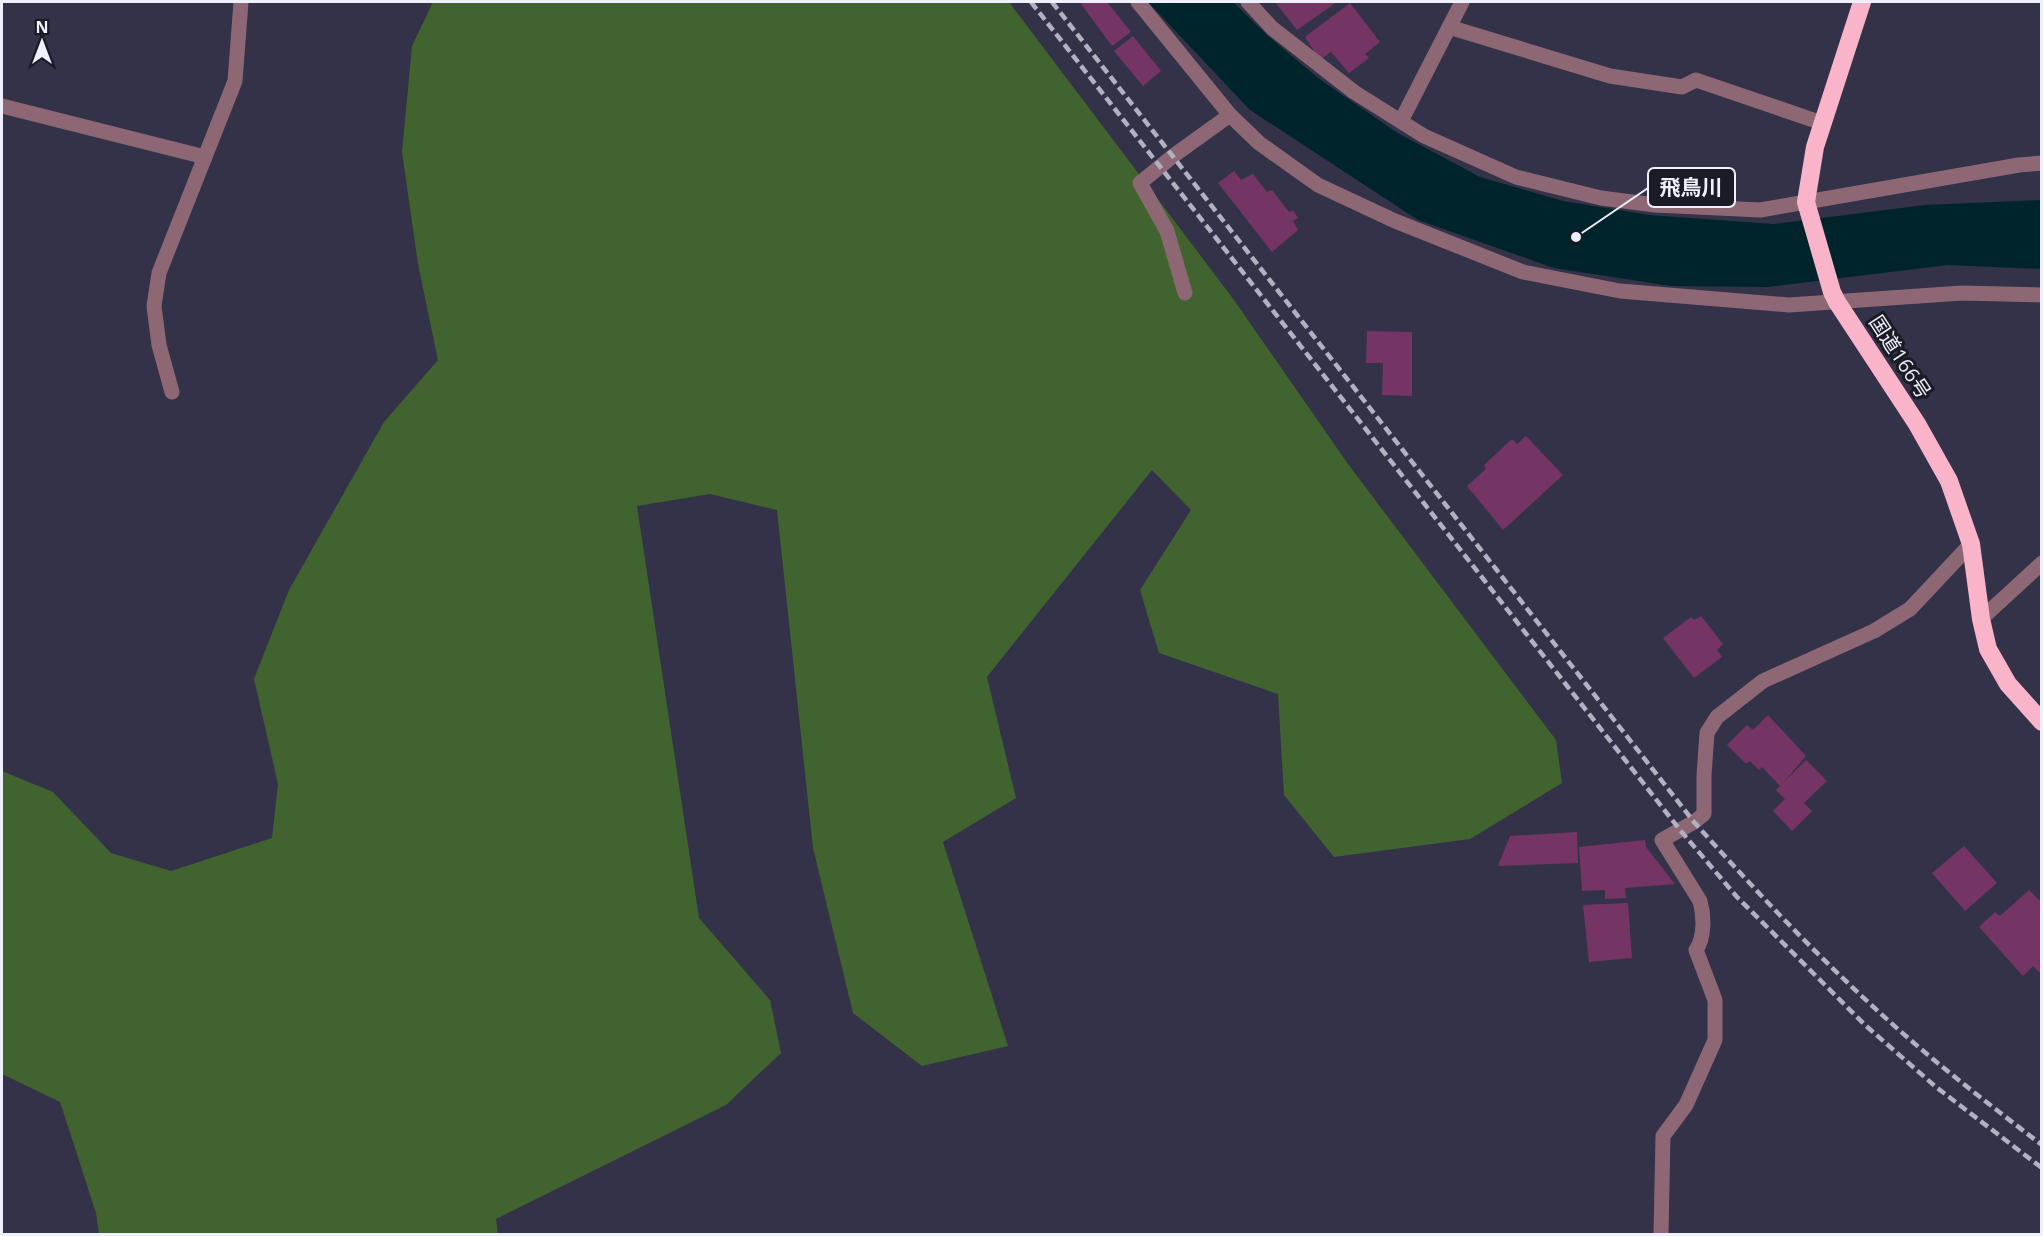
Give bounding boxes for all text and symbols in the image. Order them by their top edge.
north arrow [12,12,72,72]
text: N [35,16,49,38]
callout: 飛鳥川 [1648,168,1735,207]
text: 飛鳥川 [1660,173,1723,201]
street label: 国道166号 [1863,310,1937,404]

